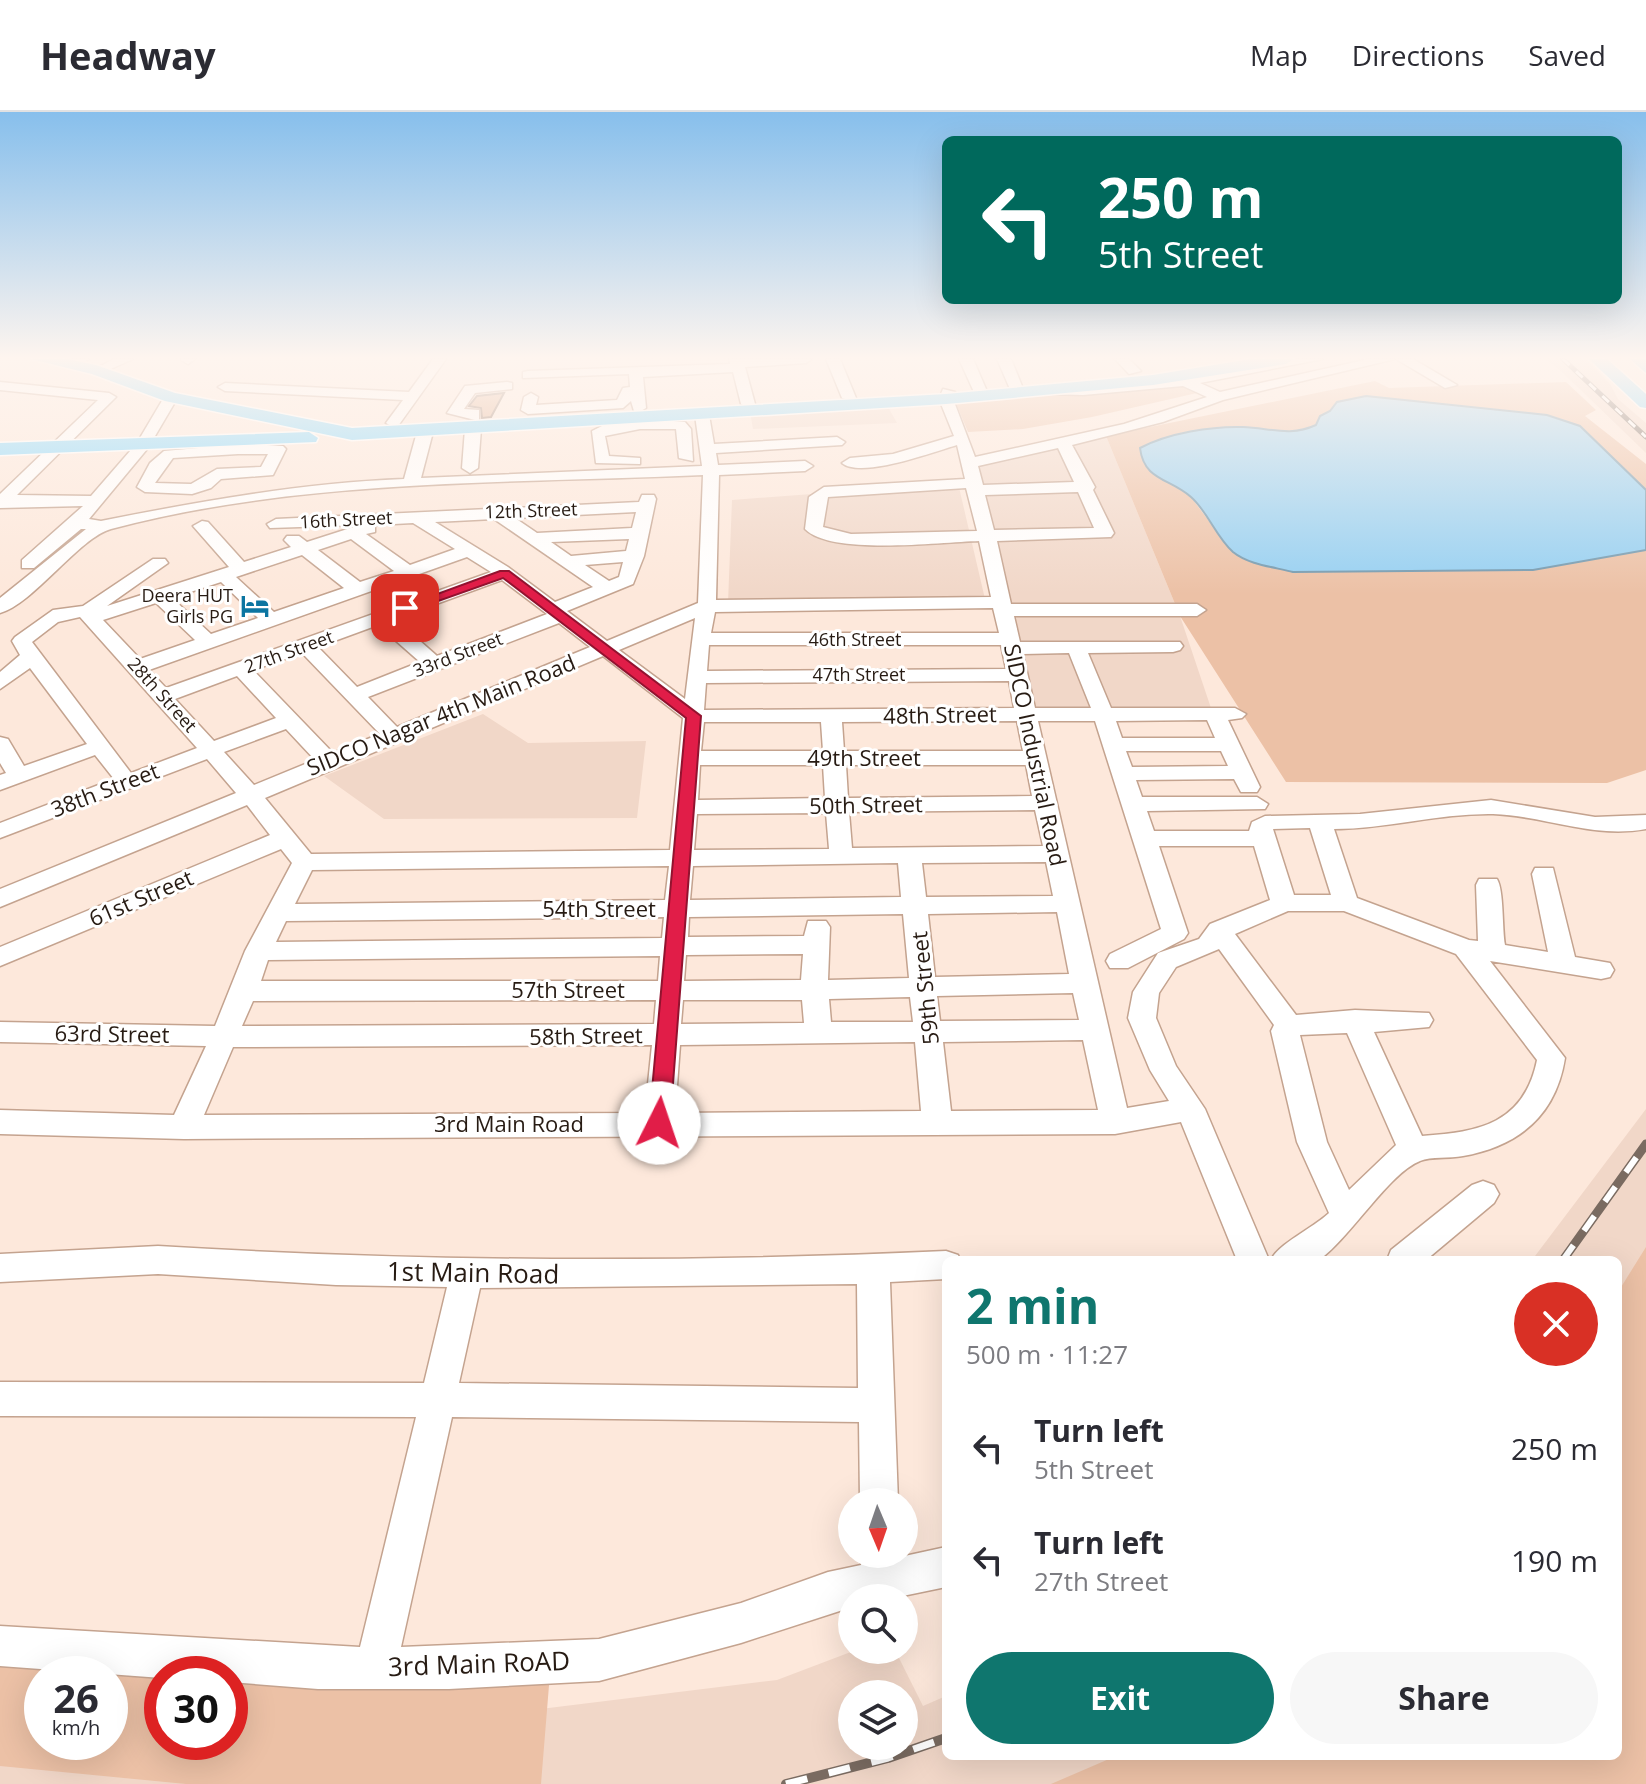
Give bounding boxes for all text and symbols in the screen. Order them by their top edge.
text: Headway [40,29,216,81]
text: Map [1250,36,1308,74]
text: Directions [1352,36,1484,74]
text: Saved [1528,36,1606,74]
text: 250 m [1098,158,1264,234]
icon: left [966,168,1070,272]
text: 5th Street [1098,230,1263,279]
street label: 12th Street [484,496,578,524]
street label: 16th Street [299,505,393,533]
pin [371,574,439,642]
place label: Deera HUT Girls PG [141,583,233,628]
icon: arrive [383,586,427,630]
hotel icon: Deera HUT Girls PG [240,591,270,621]
street label: 27th Street [241,624,336,678]
street label: 33rd Street [410,626,506,682]
street label: 46th Street [809,627,902,651]
street label: SIDCO Industrial Road [998,641,1074,869]
street label: SIDCO Nagar 4th Main Road [302,646,579,782]
street label: 28th Street [123,652,203,737]
street label: 47th Street [813,662,906,686]
street label: 48th Street [883,698,997,730]
street label: 49th Street [807,742,921,772]
street label: 38th Street [46,755,163,823]
street label: 50th Street [809,788,923,820]
street label: 61st Street [84,862,198,933]
street label: 54th Street [542,893,656,923]
street label: 59th Street [903,930,945,1046]
street label: 57th Street [511,974,625,1004]
street label: 63rd Street [54,1017,170,1049]
street label: 58th Street [529,1019,643,1051]
position arrow [617,1081,701,1165]
street label: 3rd Main Road [434,1108,584,1138]
street label: 1st Main Road [387,1252,560,1292]
text: 2 min [966,1273,1099,1338]
button: close [1514,1282,1598,1366]
text: 500 m · 11:27 [966,1336,1128,1372]
text: Turn left [1034,1410,1164,1451]
icon: left [966,1426,1010,1470]
text: 250 m [1511,1428,1598,1469]
text: 5th Street [1034,1451,1153,1487]
north arrow [838,1488,918,1568]
map controls [838,1488,918,1760]
text: Turn left [1034,1522,1164,1563]
icon: left [966,1538,1010,1582]
text: 190 m [1511,1540,1598,1581]
text: 27th Street [1034,1563,1168,1599]
button: search [838,1584,918,1664]
street label: 3rd Main RoAD [387,1642,571,1684]
button: Exit [966,1652,1274,1744]
button: Share [1290,1652,1598,1744]
speed limit sign: 30 [144,1656,248,1760]
text: 26 [53,1670,99,1725]
button: layers [838,1680,918,1760]
text: km/h [52,1714,100,1741]

